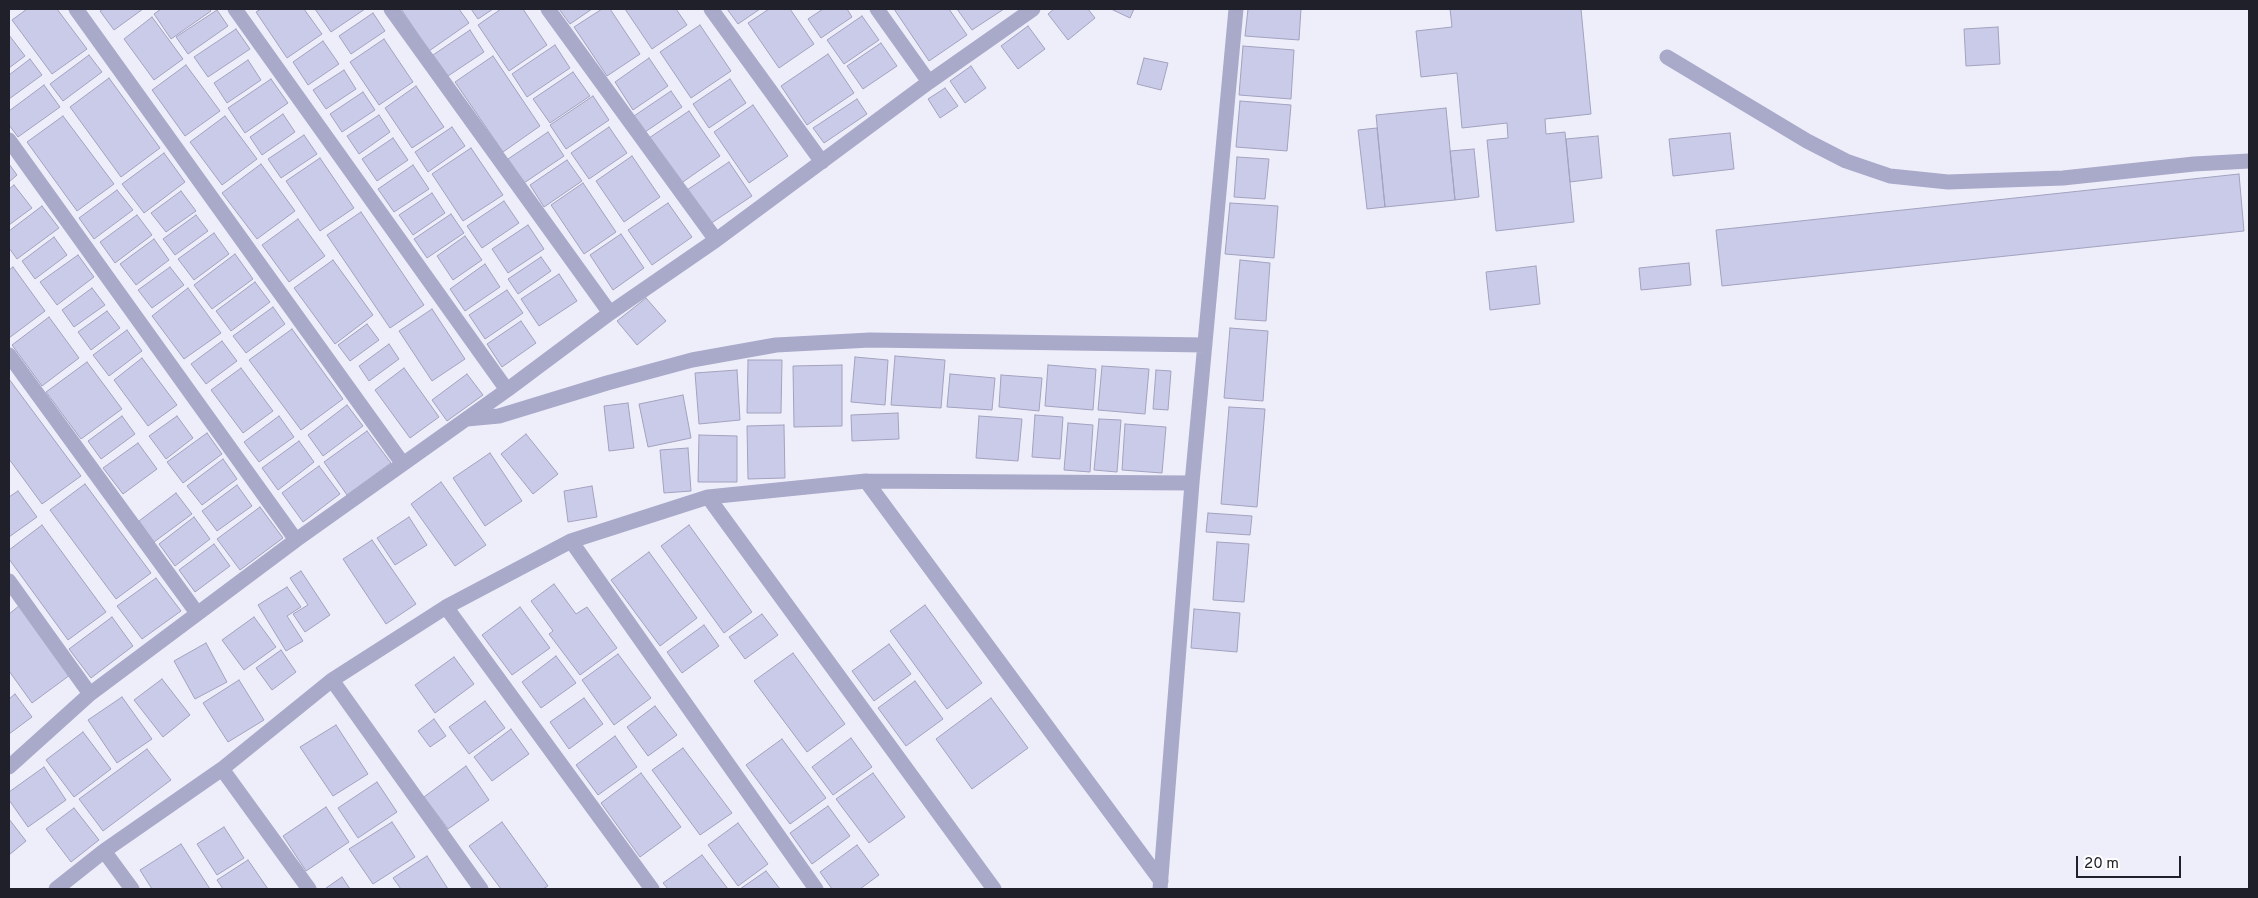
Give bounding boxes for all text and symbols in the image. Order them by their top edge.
scale bar [2078,846,2183,878]
text: 20 m [2084,855,2119,874]

